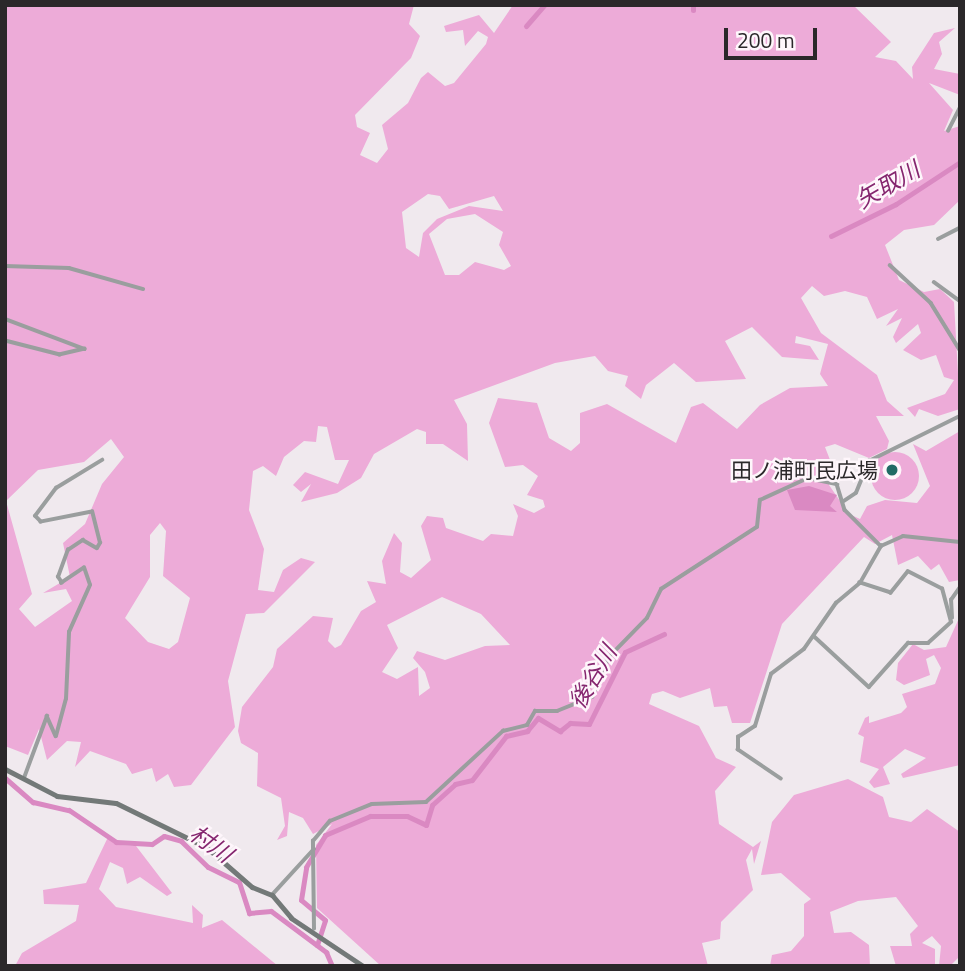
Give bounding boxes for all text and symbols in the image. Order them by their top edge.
scale bar [727,14,820,58]
text: 200 m [737,24,794,56]
water label: 矢取川 [851,156,925,214]
place label: 田ノ浦町民広場 [731,457,878,483]
marker: 田ノ浦町民広場 [884,462,900,478]
water label: 後谷川 [563,640,623,714]
water label: 村川 [184,820,238,868]

